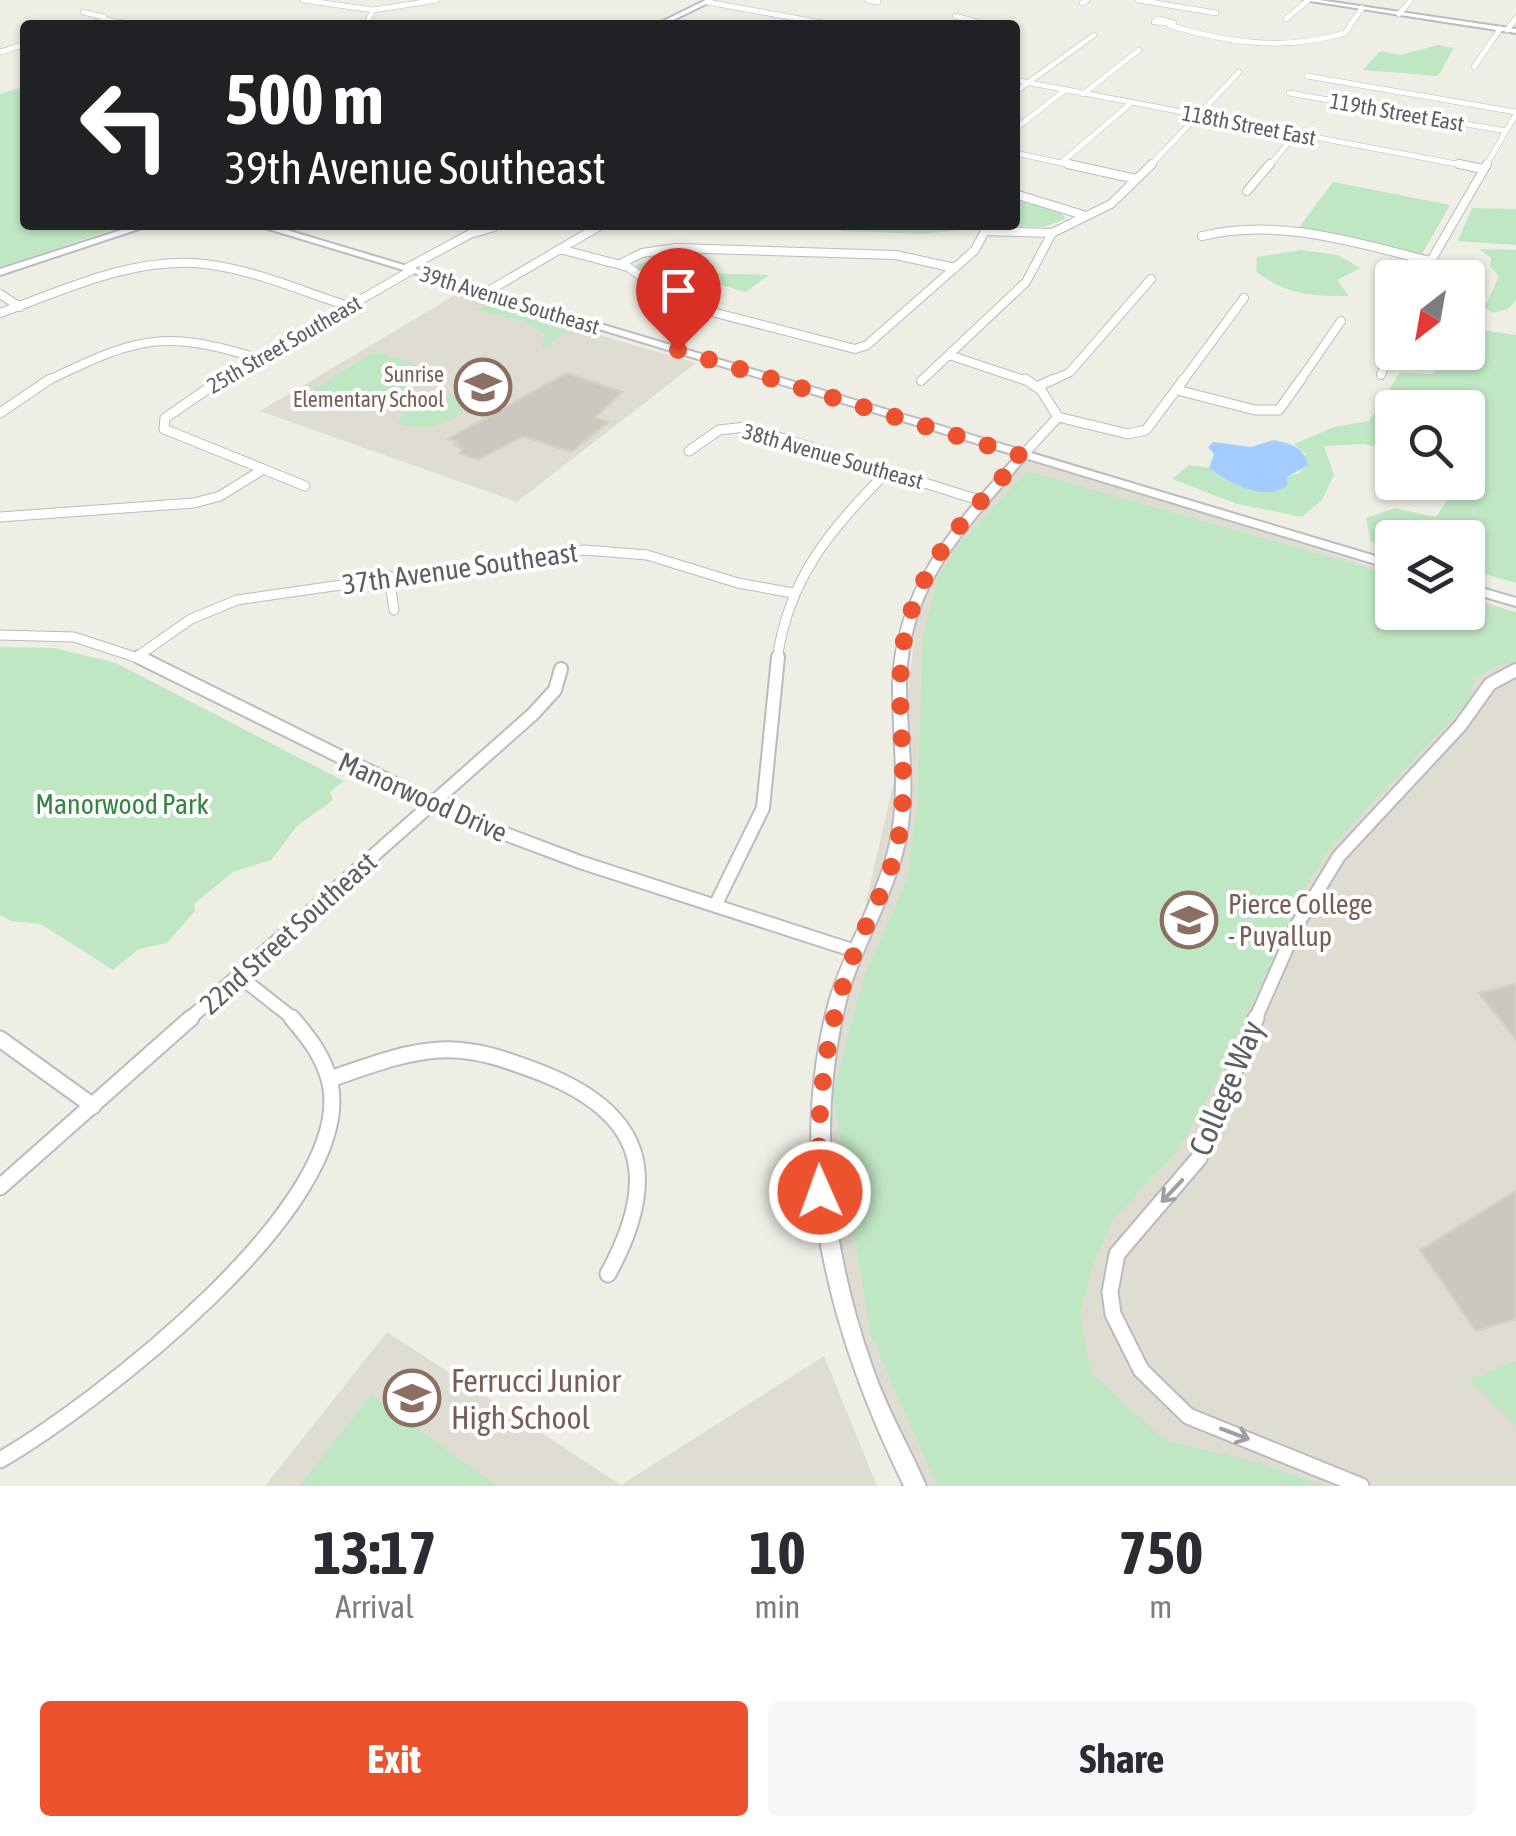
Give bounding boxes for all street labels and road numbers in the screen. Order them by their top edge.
street label: 119th Street East [1328,87,1466,137]
street label: 118th Street East [1180,99,1318,151]
street label: 39th Avenue Southeast [417,260,603,340]
street label: 25th Street Southeast [202,289,366,399]
street label: 38th Avenue Southeast [740,418,926,494]
street label: 37th Avenue Southeast [340,536,580,600]
street label: Manorwood Drive [334,746,512,848]
street label: 22nd Street Southeast [193,845,383,1021]
street label: College Way [1181,1015,1271,1161]

